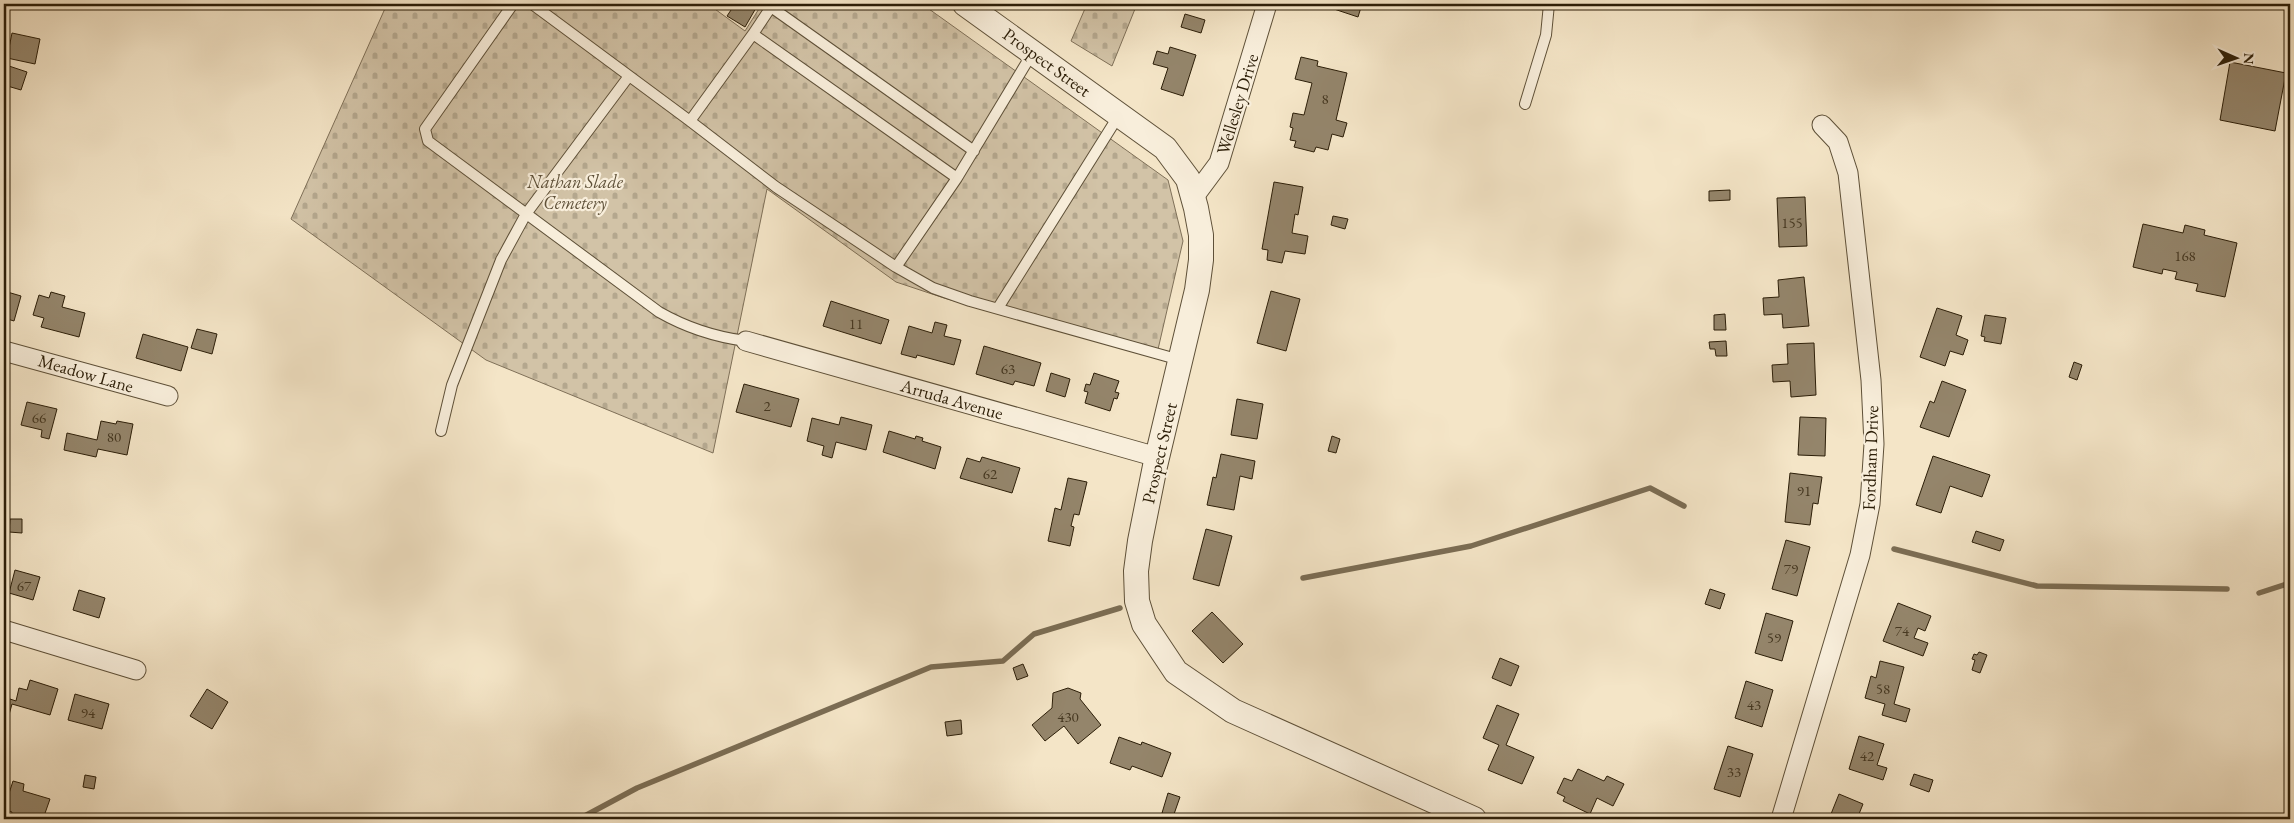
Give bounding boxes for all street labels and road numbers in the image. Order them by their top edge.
street label: Prospect Street [999,22,1096,102]
street label: Wellesley Drive [1211,51,1263,157]
street label: Meadow Lane [36,348,136,398]
street label: Arruda Avenue [897,373,1006,425]
street label: Prospect Street [1136,400,1182,506]
street label: Fordham Drive [1857,405,1883,511]

